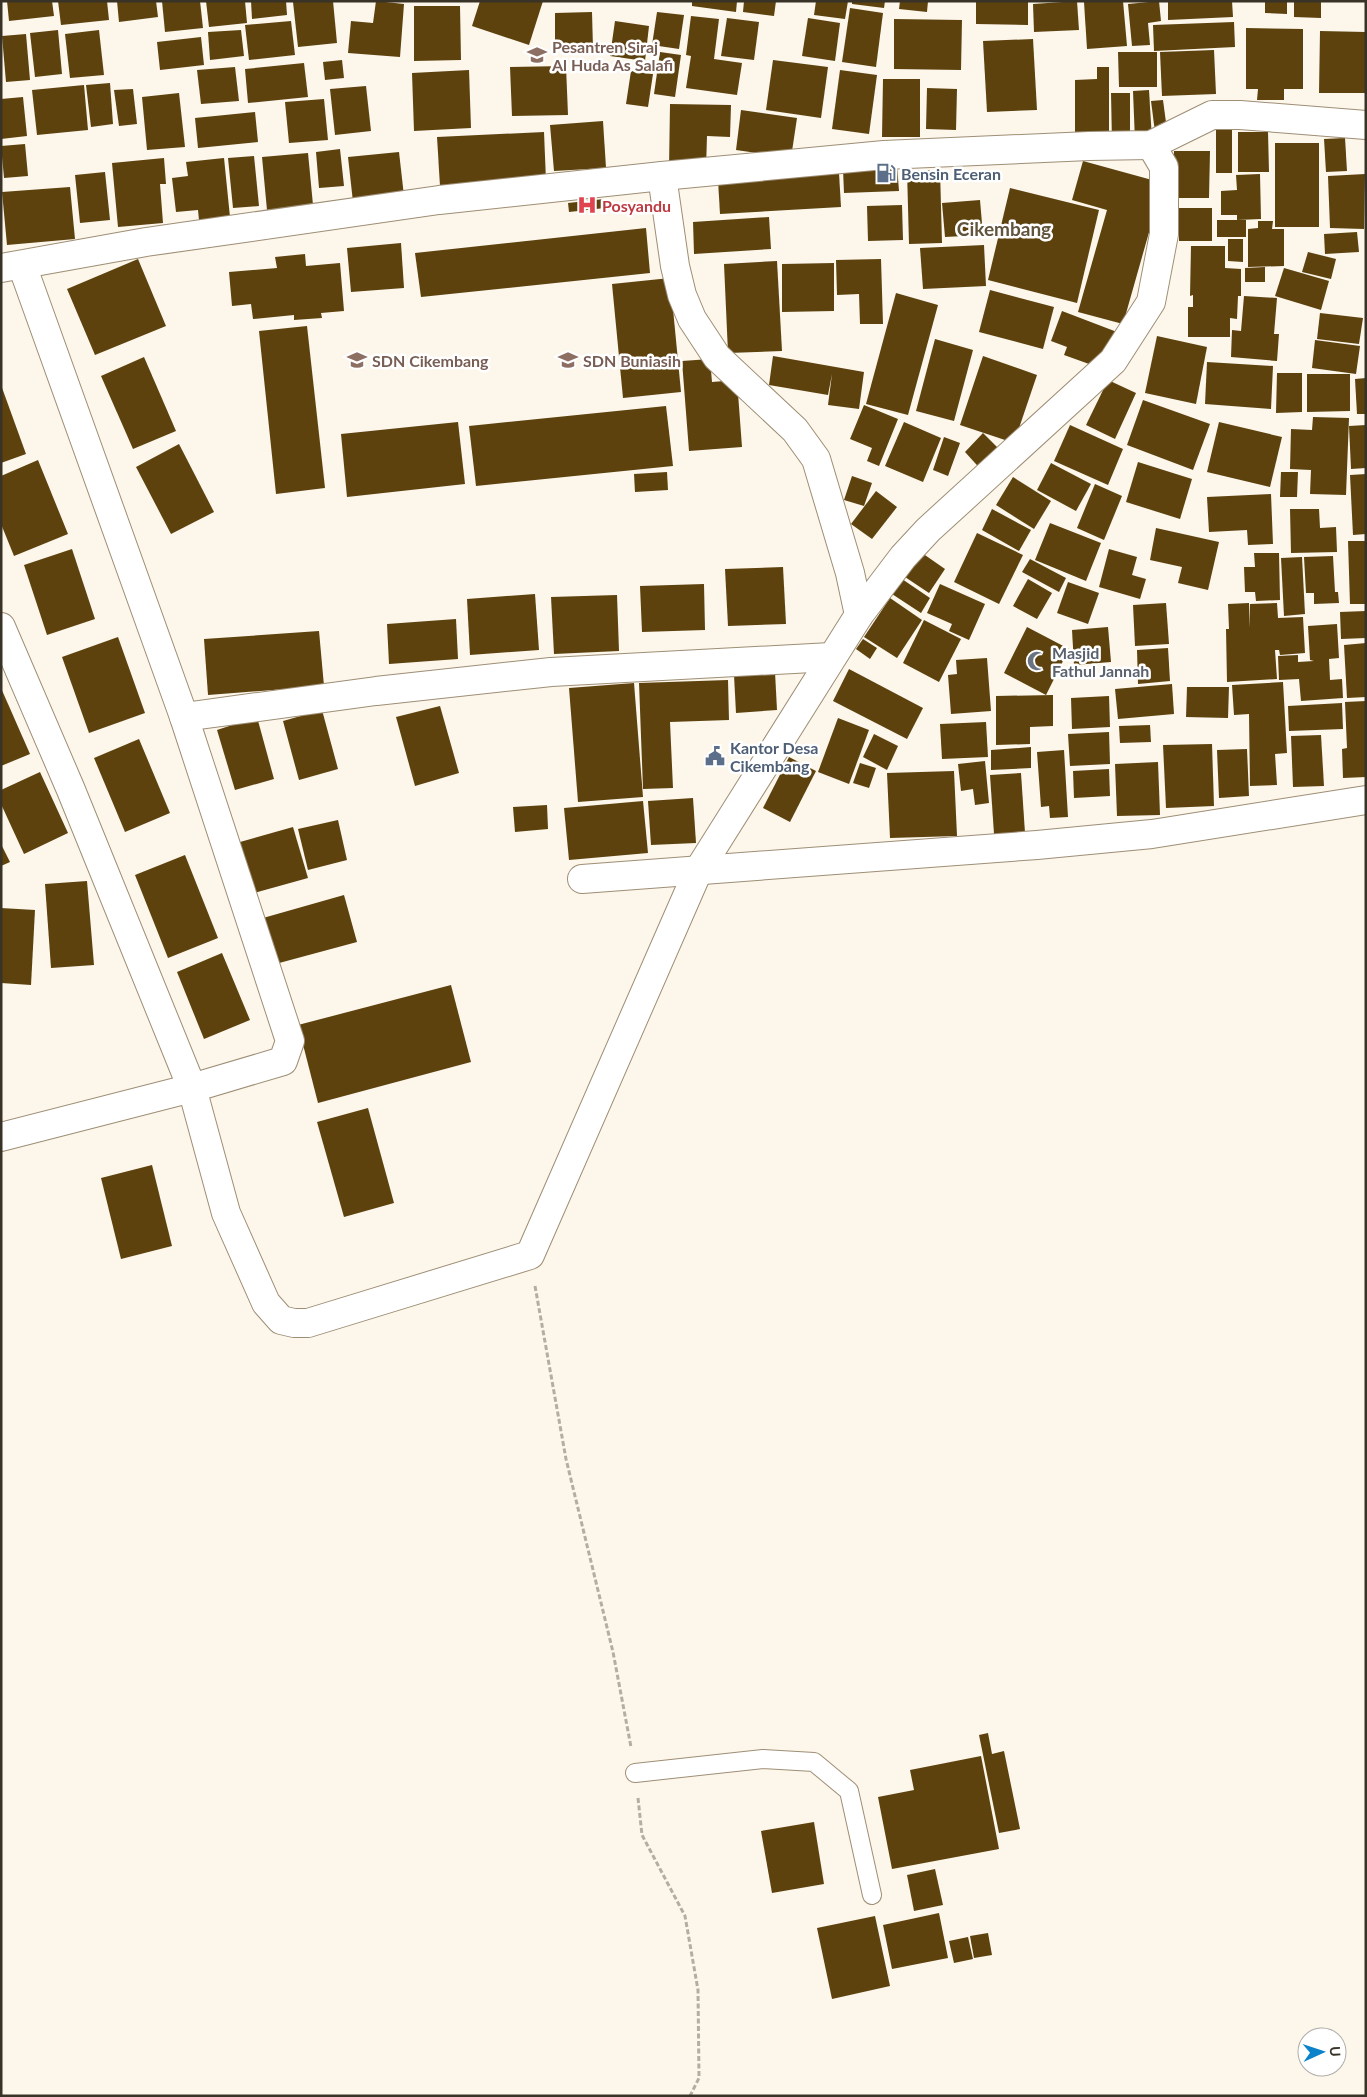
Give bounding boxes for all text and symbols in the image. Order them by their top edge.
place label: Pesantren Siraj Al Huda As Salafi [551,37,673,74]
school or university icon: Pesantren Siraj Al Huda As Salafi [526,44,548,66]
fuel station icon: Bensin Eceran [875,162,897,184]
place label: Bensin Eceran [901,164,1001,183]
hospital icon: Posyandu [576,194,598,216]
place label: Posyandu [602,196,671,215]
district label: Cikembang [957,217,1051,240]
school or university icon: SDN Cikembang [346,349,368,371]
school or university icon: SDN Buniasih [557,349,579,371]
place label: SDN Cikembang [372,351,489,370]
place label: SDN Buniasih [583,351,681,370]
place label: Masjid Fathul Jannah [1052,643,1149,680]
mosque icon: Masjid Fathul Jannah [1026,650,1048,672]
place label: Kantor Desa Cikembang [730,738,818,775]
public building icon: Kantor Desa Cikembang [704,745,726,767]
north arrow [1297,2027,1347,2077]
text: U [1327,2046,1344,2057]

